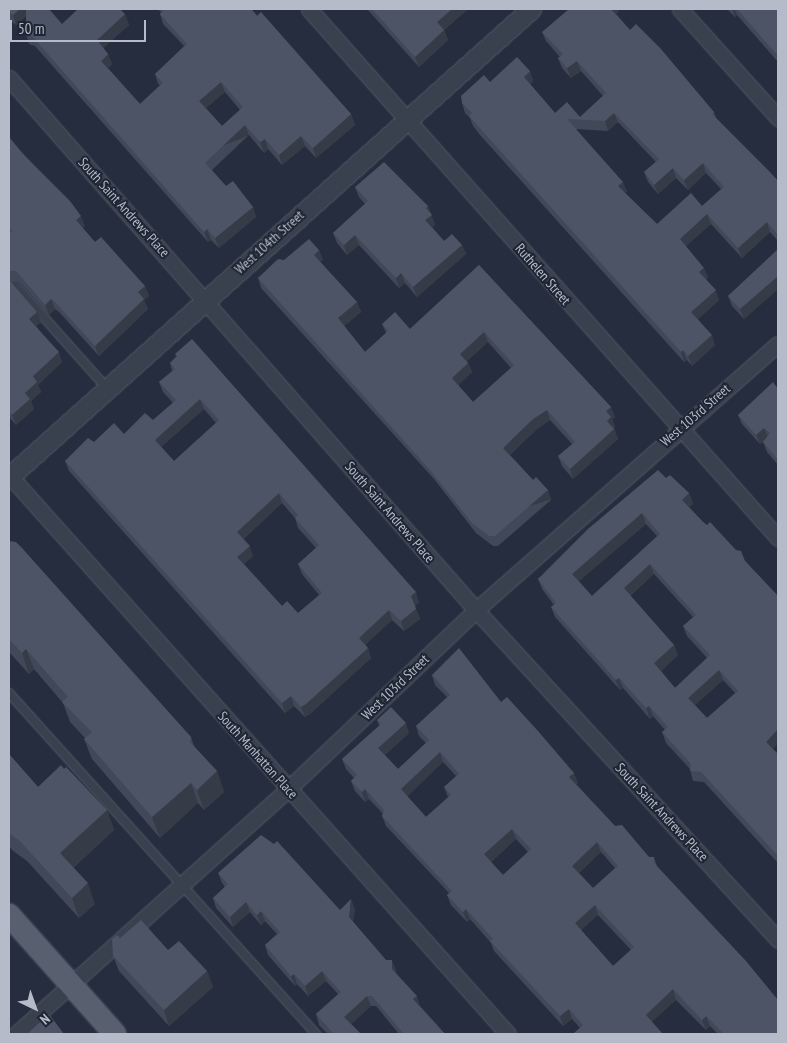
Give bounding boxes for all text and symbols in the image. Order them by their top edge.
scale bar [12,10,149,42]
text: 50 m [18,19,44,38]
street label: South Saint Andrews Place [75,154,173,260]
street label: West 104th Street [231,207,307,277]
street label: Ruthelen Street [512,240,574,308]
street label: West 103rd Street [657,380,733,450]
street label: South Saint Andrews Place [341,458,439,566]
street label: West 103rd Street [358,651,432,723]
street label: South Manhattan Place [214,708,302,802]
street label: South Saint Andrews Place [612,759,712,865]
north arrow [10,983,60,1033]
text: N [36,1010,54,1028]

